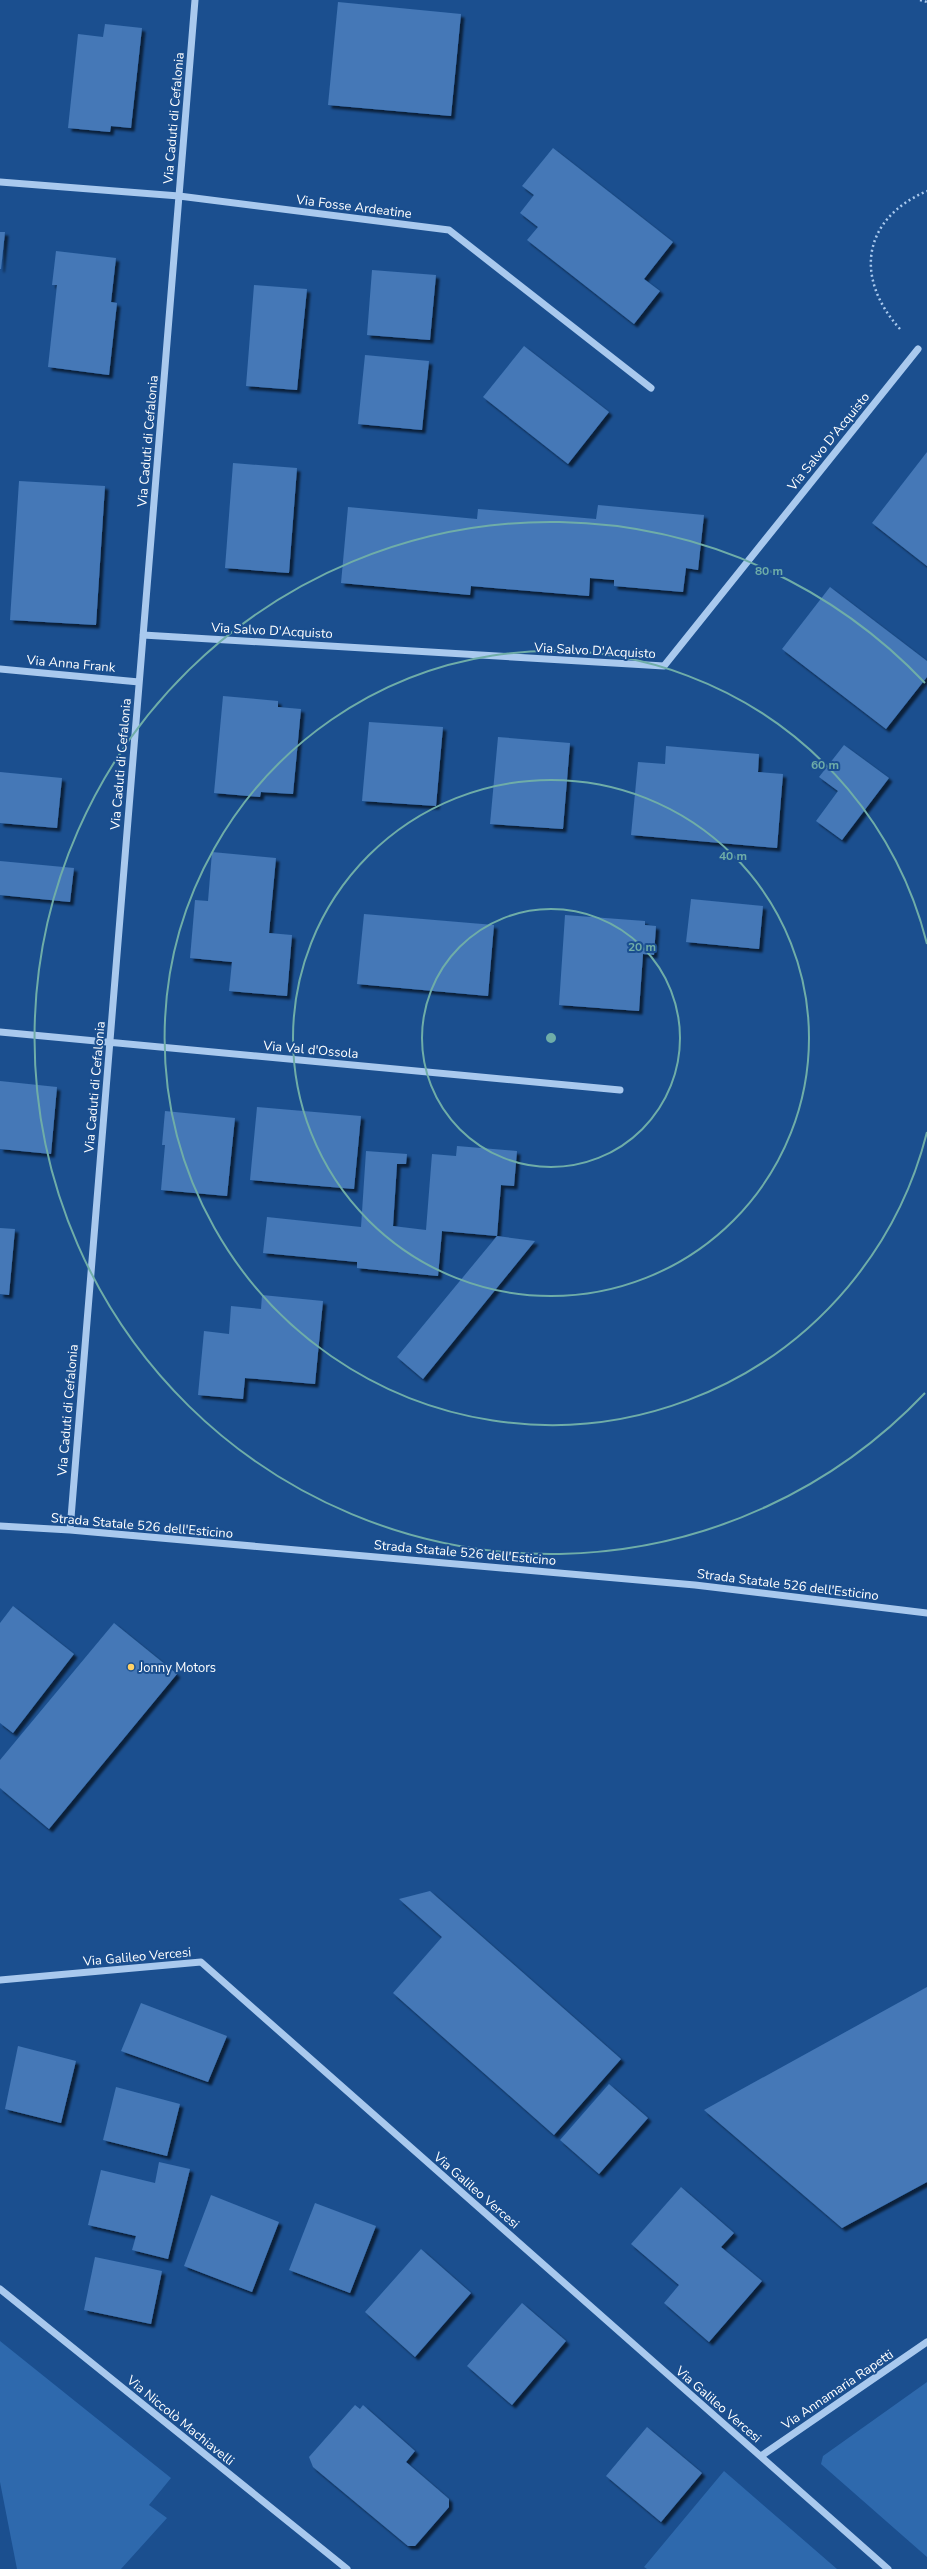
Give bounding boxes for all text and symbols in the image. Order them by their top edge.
street label: Via Caduti di Cefalonia [159,52,189,186]
street label: Via Fosse Ardeatine [294,191,413,223]
street label: Via Caduti di Cefalonia [133,375,163,509]
street label: Via Salvo D'Acquisto [783,389,874,495]
text: 80 m [755,563,783,579]
street label: Via Salvo D'Acquisto [210,619,333,643]
street label: Via Salvo D'Acquisto [533,639,656,663]
street label: Via Anna Frank [25,651,117,677]
street label: Via Caduti di Cefalonia [106,698,136,832]
text: 60 m [811,757,839,773]
text: 40 m [719,848,747,864]
text: 20 m [628,939,656,955]
street label: Via Caduti di Cefalonia [80,1021,110,1155]
centre of rings [544,1031,558,1045]
street label: Via Val d'Ossola [262,1037,359,1063]
street label: Via Caduti di Cefalonia [53,1344,83,1478]
street label: Strada Statale 526 dell'Esticino [50,1509,234,1543]
street label: Strada Statale 526 dell'Esticino [373,1536,557,1570]
street label: Strada Statale 526 dell'Esticino [696,1565,880,1605]
place label: Jonny Motors [138,1659,216,1677]
marker: Jonny Motors [126,1662,136,1672]
street label: Via Galileo Vercesi [81,1943,192,1971]
street label: Via Galileo Vercesi [429,2148,523,2233]
street label: Via Annamaria Rapetti [777,2346,897,2435]
street label: Via Galileo Vercesi [671,2362,765,2447]
street label: Via Niccolò Machiavelli [122,2371,238,2470]

